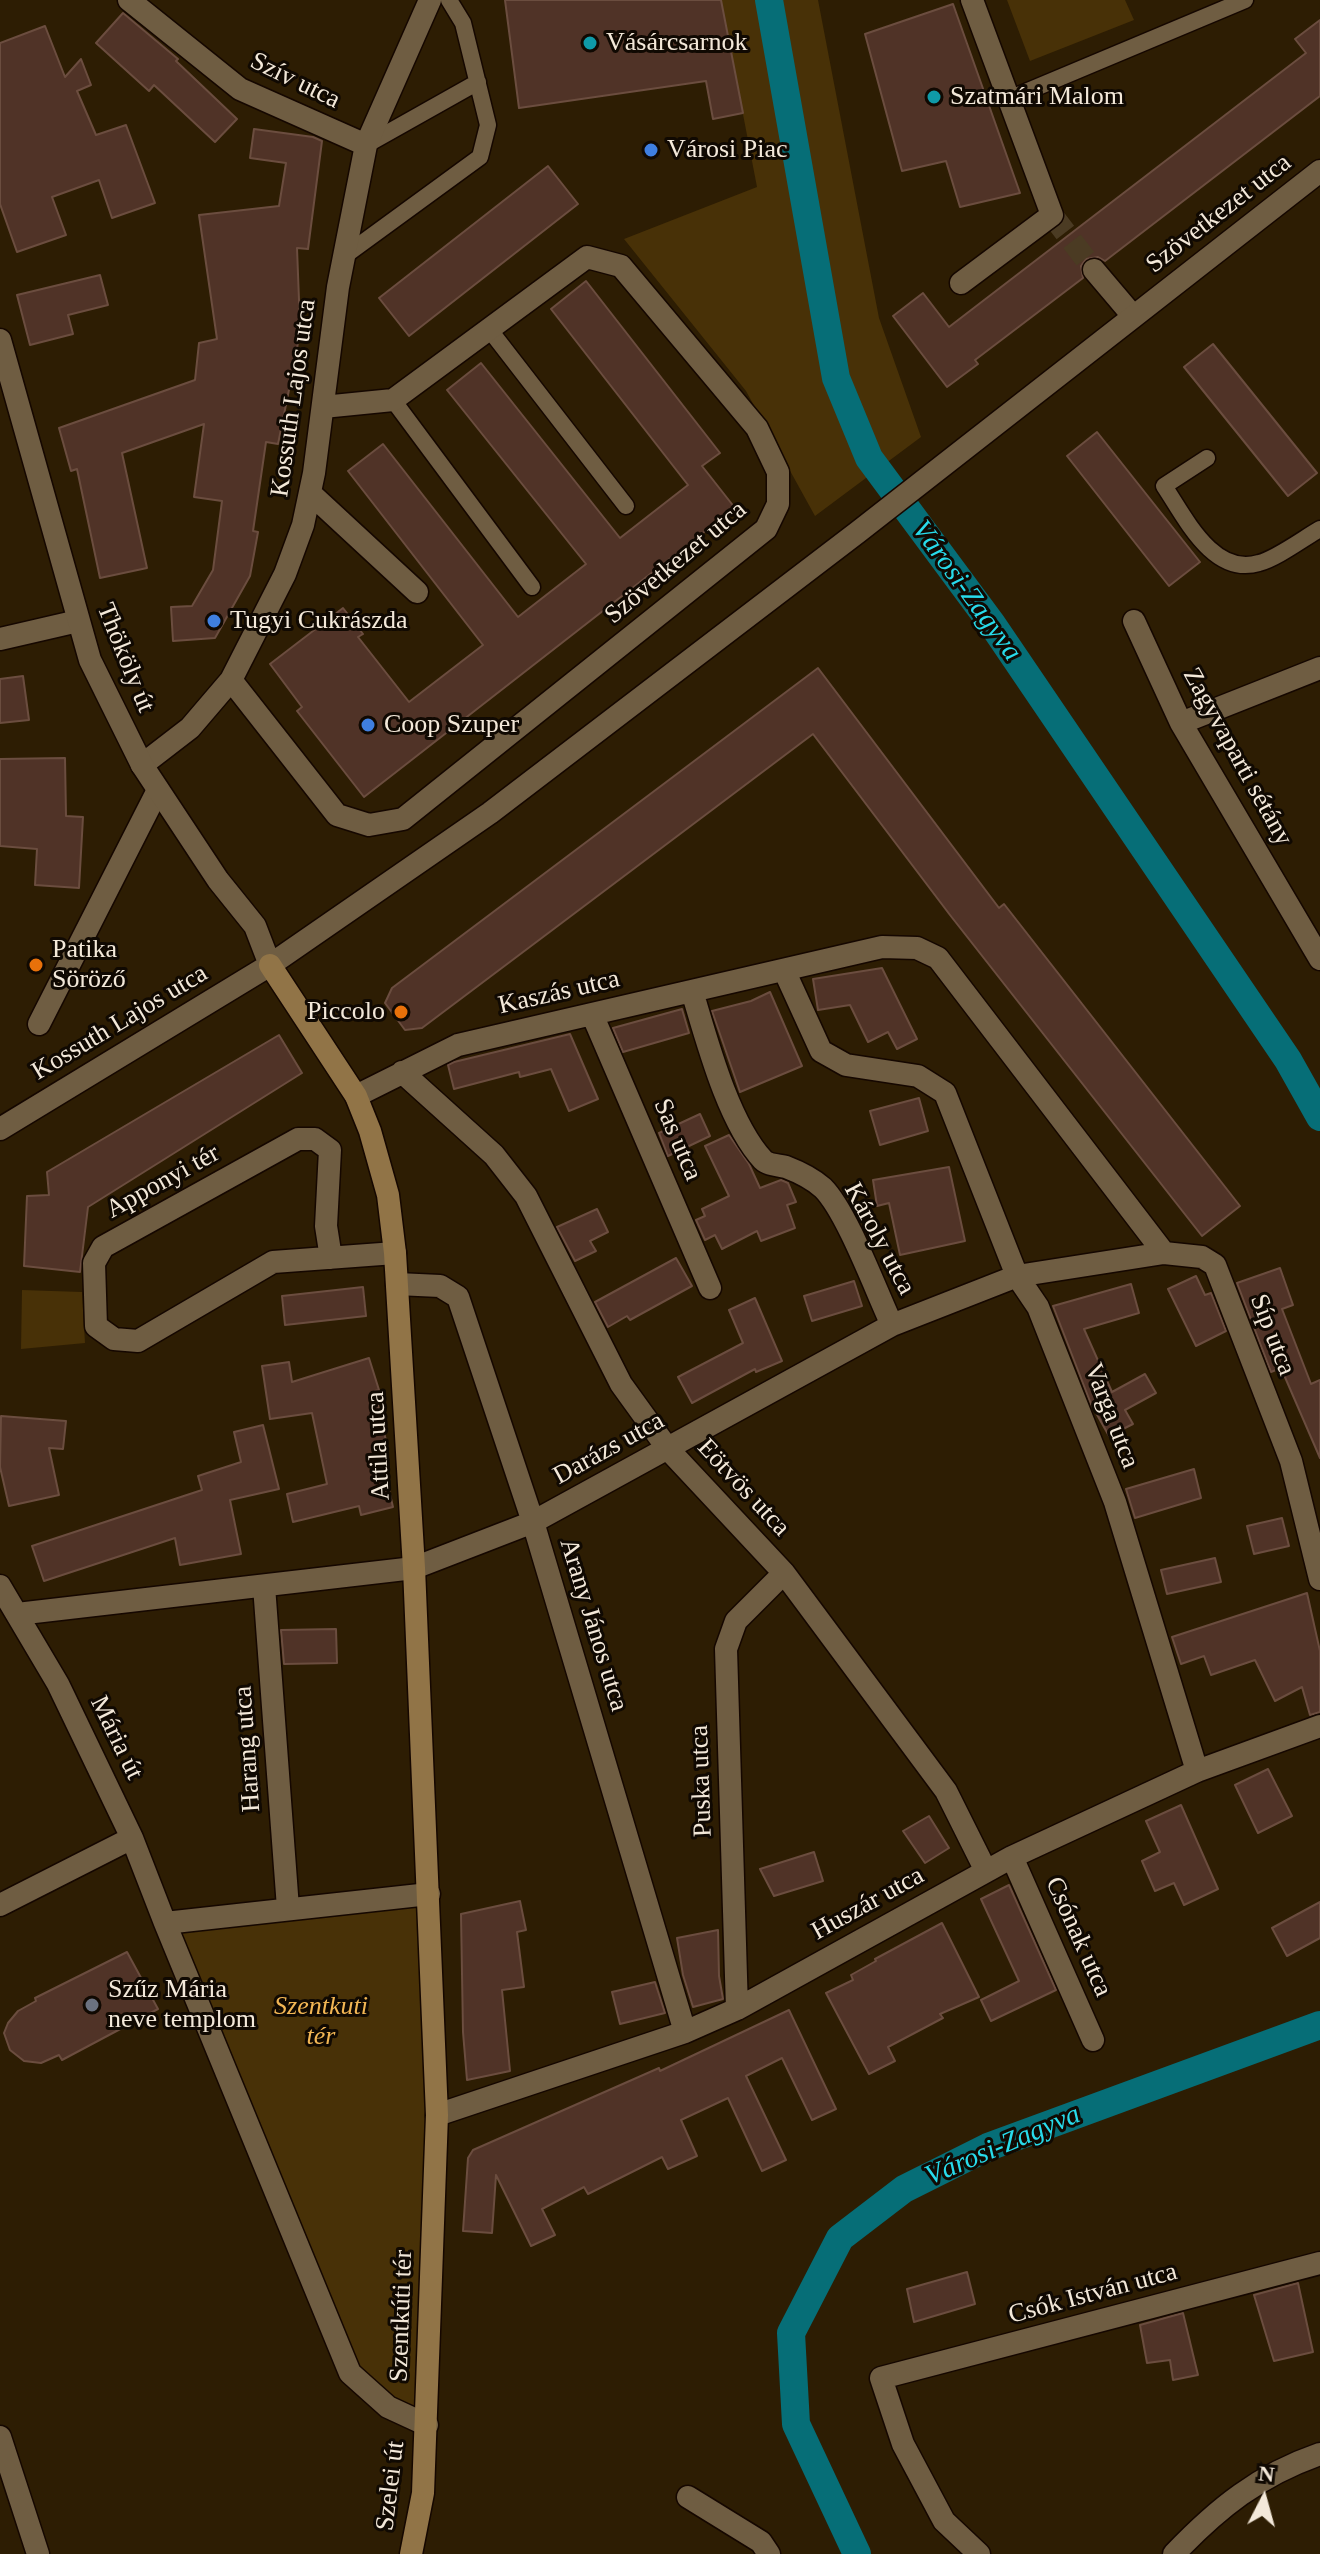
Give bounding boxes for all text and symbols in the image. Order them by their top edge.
place label: Vásárcsarnok [606,27,747,59]
marker: Vásárcsarnok [581,34,599,52]
street label: Szív utca [245,46,345,116]
place label: Szatmári Malom [950,81,1124,113]
marker: Szatmári Malom [925,88,943,106]
place label: Városi Piac [667,134,788,166]
marker: Városi Piac [642,141,660,159]
street label: Szövetkezet utca [1140,148,1298,280]
street label: Kossuth Lajos utca [265,297,323,499]
street label: Szövetkezet utca [599,495,753,631]
water label: Városi-Zagyva [904,514,1028,668]
street label: Thököly út [89,599,161,717]
place label: Tugyi Cukrászda [230,605,407,637]
marker: Tugyi Cukrászda [205,612,223,630]
street label: Zagyvaparti sétány [1175,663,1299,851]
place label: Coop Szuper [384,709,519,741]
marker: Coop Szuper [359,716,377,734]
place label: Patika Söröző [52,934,126,996]
marker: Patika Söröző [27,956,45,974]
street label: Kossuth Lajos utca [27,958,213,1088]
street label: Kaszás utca [495,964,623,1022]
place label: Piccolo [307,996,385,1028]
marker: Piccolo [392,1003,410,1021]
street label: Sas utca [646,1094,708,1186]
street label: Apponyi tér [101,1138,225,1226]
street label: Károly utca [837,1178,921,1300]
street label: Síp utca [1242,1290,1302,1380]
street label: Varga utca [1077,1359,1145,1473]
street label: Attila utca [361,1391,397,1501]
street label: Darázs utca [548,1406,670,1492]
street label: Eötvös utca [690,1433,796,1543]
street label: Arany János utca [552,1535,634,1715]
street label: Harang utca [228,1685,268,1813]
street label: Mária út [83,1691,149,1785]
street label: Puska utca [684,1725,720,1837]
street label: Huszár utca [806,1860,930,1948]
street label: Csónak utca [1038,1872,1118,2002]
place label: Szűz Mária neve templom [108,1974,256,2036]
park label: Szentkuti tér [274,1991,368,2052]
marker: Szűz Mária neve templom [83,1996,101,2014]
water label: Városi-Zagyva [920,2098,1086,2194]
street label: Szentkúti tér [384,2249,420,2383]
street label: Csók István utca [1005,2257,1181,2331]
street label: Szelei út [370,2439,412,2533]
north arrow [1224,2458,1304,2538]
text: N [1257,2460,1276,2487]

